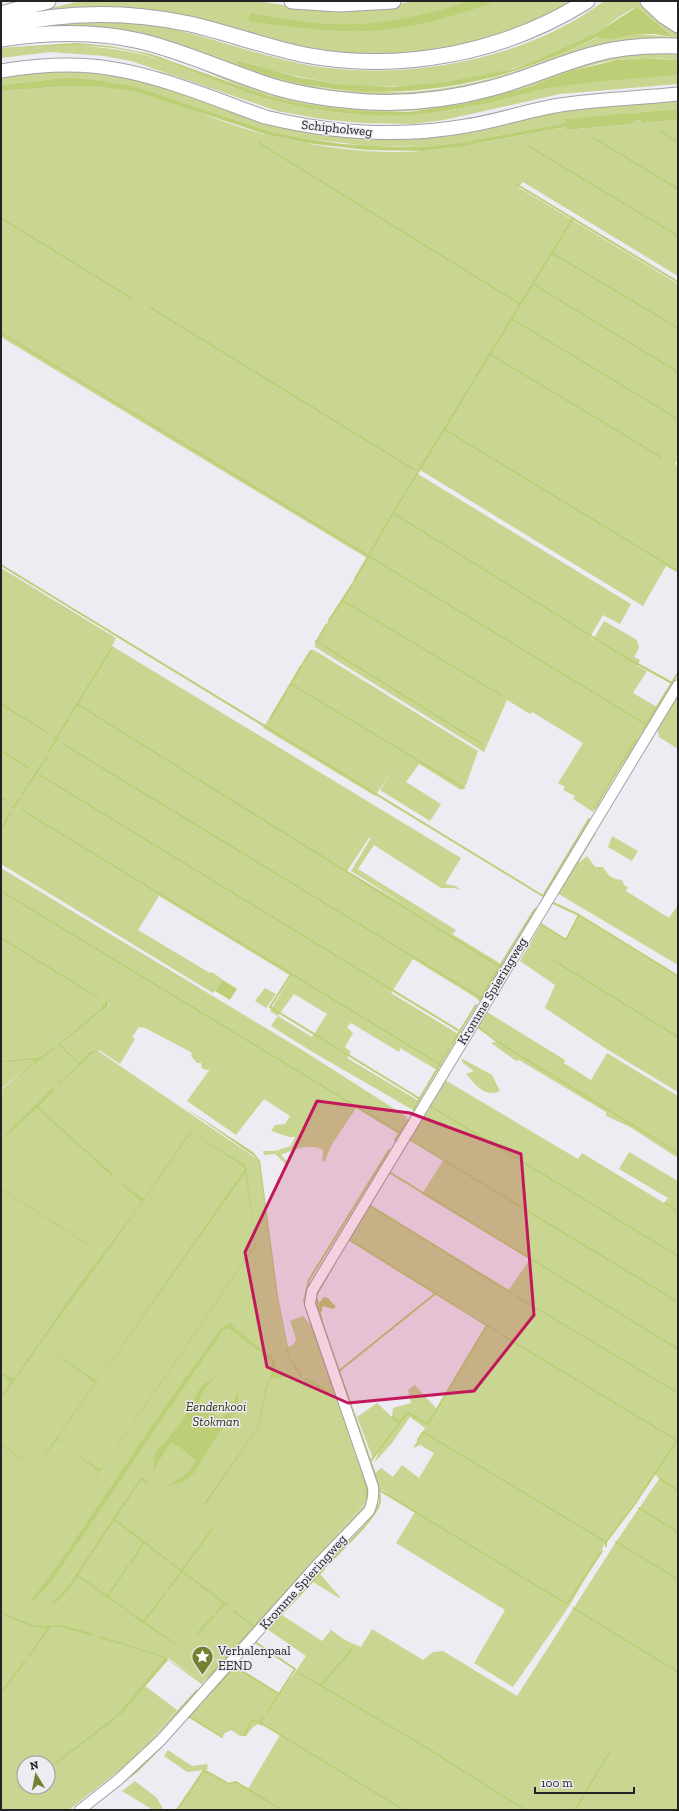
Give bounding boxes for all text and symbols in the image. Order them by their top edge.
street label: Schipholweg [301,117,373,139]
street label: Kromme Spieringweg [454,935,530,1047]
park label: Eendenkooi Stokman [186,1399,246,1429]
street label: Kromme Spieringweg [256,1531,350,1633]
place label: Verhalenpaal EEND [217,1643,291,1673]
place icon: Verhalenpaal EEND [190,1644,216,1677]
north arrow [16,1755,56,1795]
text: N [29,1758,40,1773]
scale bar [535,1769,634,1795]
text: 100 m [541,1776,573,1790]

